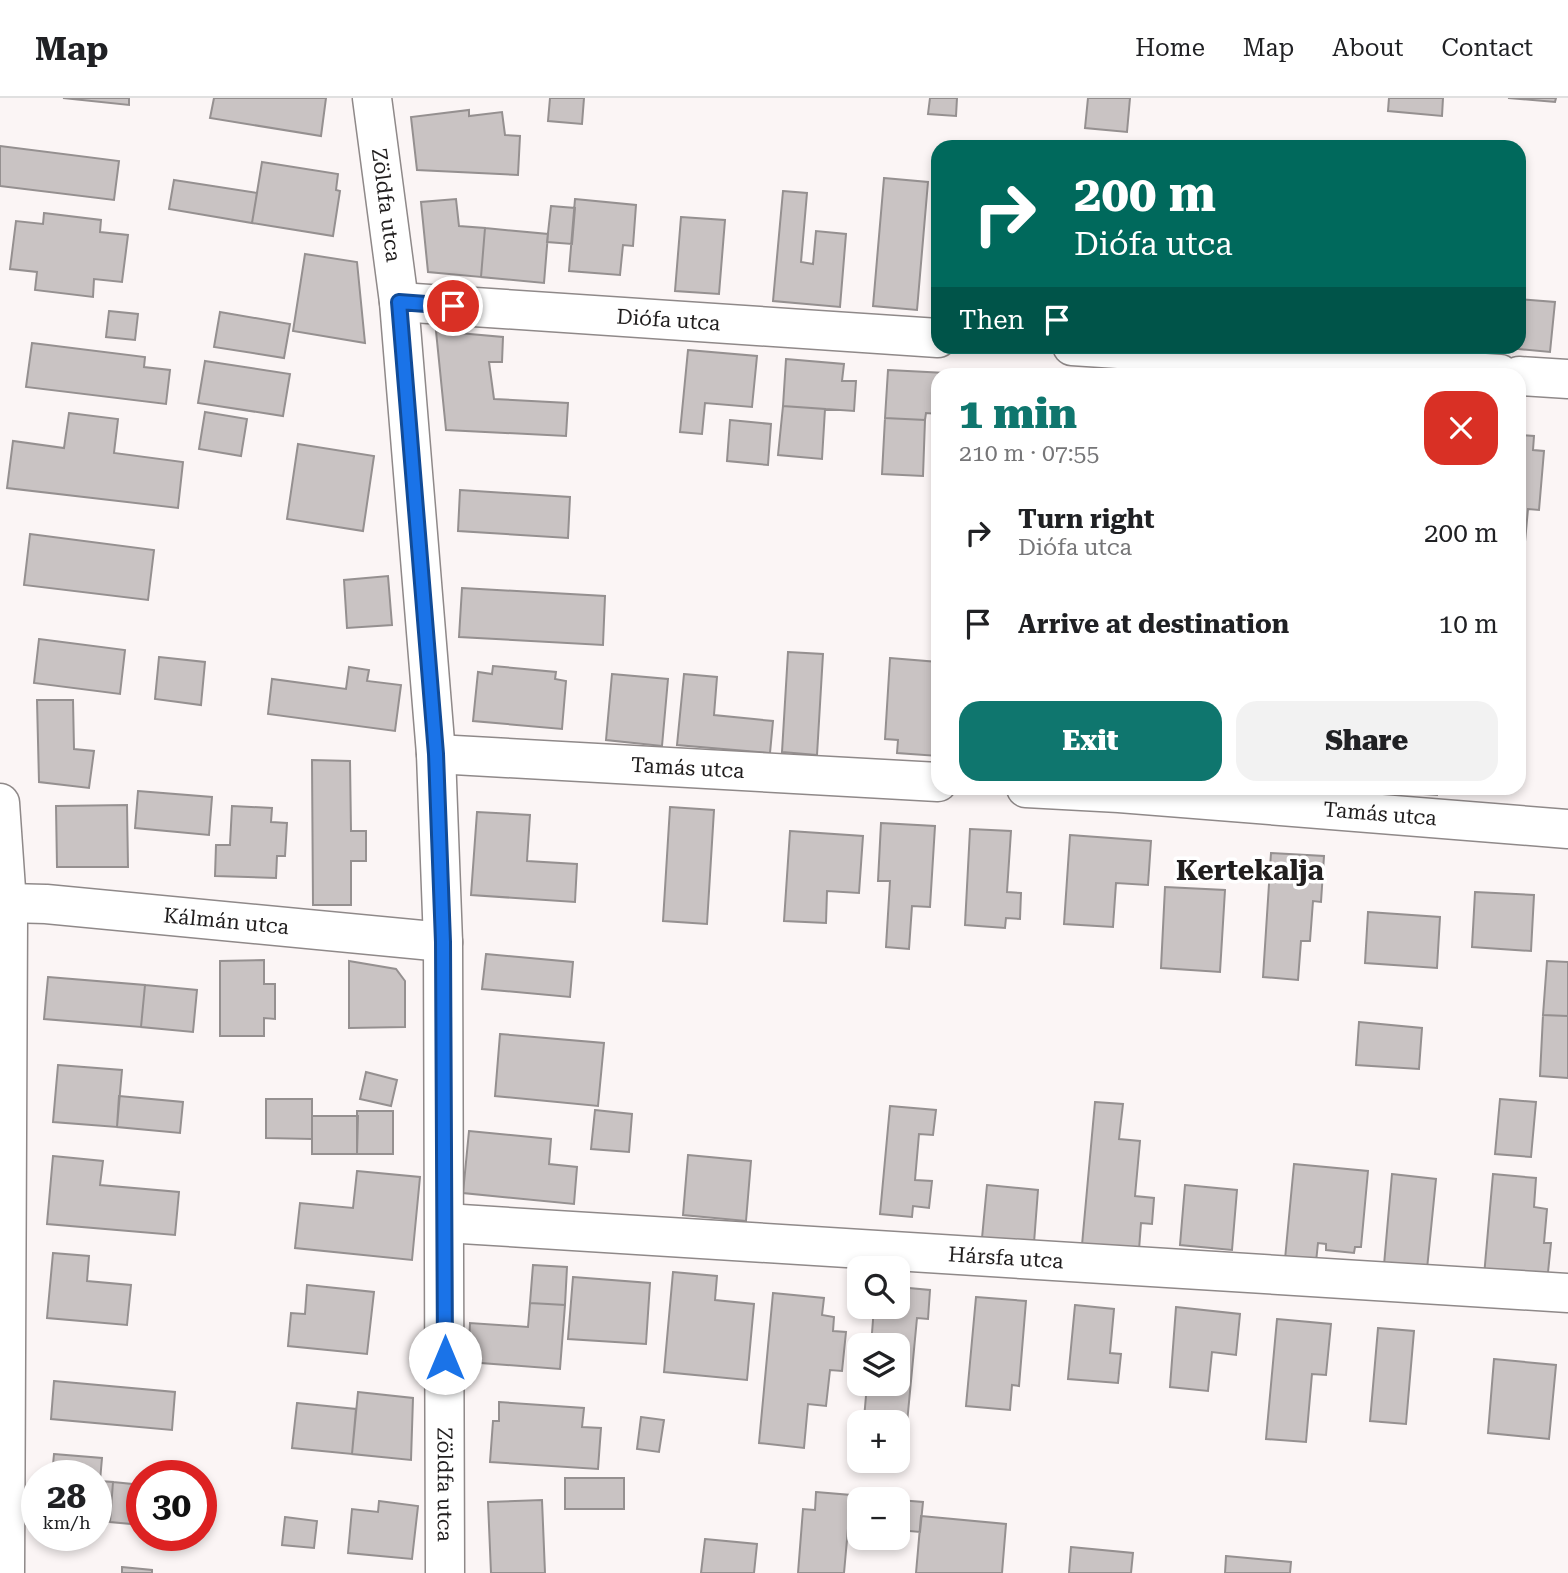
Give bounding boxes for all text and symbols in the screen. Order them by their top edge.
text: Map [35,29,109,68]
text: Home [1135,34,1205,62]
text: Map [1243,34,1294,62]
text: About [1332,34,1403,62]
text: Contact [1441,34,1533,62]
street label: Zöldfa utca [367,147,406,264]
text: 200 m [1074,166,1216,223]
icon: right [959,168,1050,259]
text: Diófa utca [1074,225,1233,263]
pin [423,276,483,336]
icon: arrive [434,287,472,325]
icon: arrive [1038,301,1076,339]
street label: Diófa utca [616,305,722,335]
text: Then [959,305,1024,335]
text: 1 min [959,389,1077,438]
button: close [1424,391,1498,465]
text: 210 m · 07:55 [959,440,1099,467]
text: Turn right [1018,504,1154,534]
icon: right [959,514,997,552]
text: 200 m [1424,518,1498,548]
text: Diófa utca [1018,534,1132,561]
icon: arrive [959,605,997,643]
text: Arrive at destination [1018,609,1289,639]
text: 10 m [1439,609,1498,639]
button: Exit [959,701,1222,781]
button: Share [1236,701,1498,781]
street label: Tamás utca [630,753,746,783]
street label: Tamás utca [1322,797,1438,830]
district label: Kertekalja [1176,854,1324,887]
street label: Kálmán utca [162,903,291,939]
street label: Hársfa utca [947,1242,1065,1274]
map controls [847,1256,910,1550]
button: search [847,1256,910,1319]
position arrow [408,1321,482,1395]
button: layers [847,1333,910,1396]
button: + [847,1410,910,1473]
street label: Zöldfa utca [433,1427,457,1543]
speed limit sign: 30 [126,1460,217,1551]
text: 28 [47,1476,86,1517]
button: − [847,1487,910,1550]
text: km/h [42,1512,91,1533]

